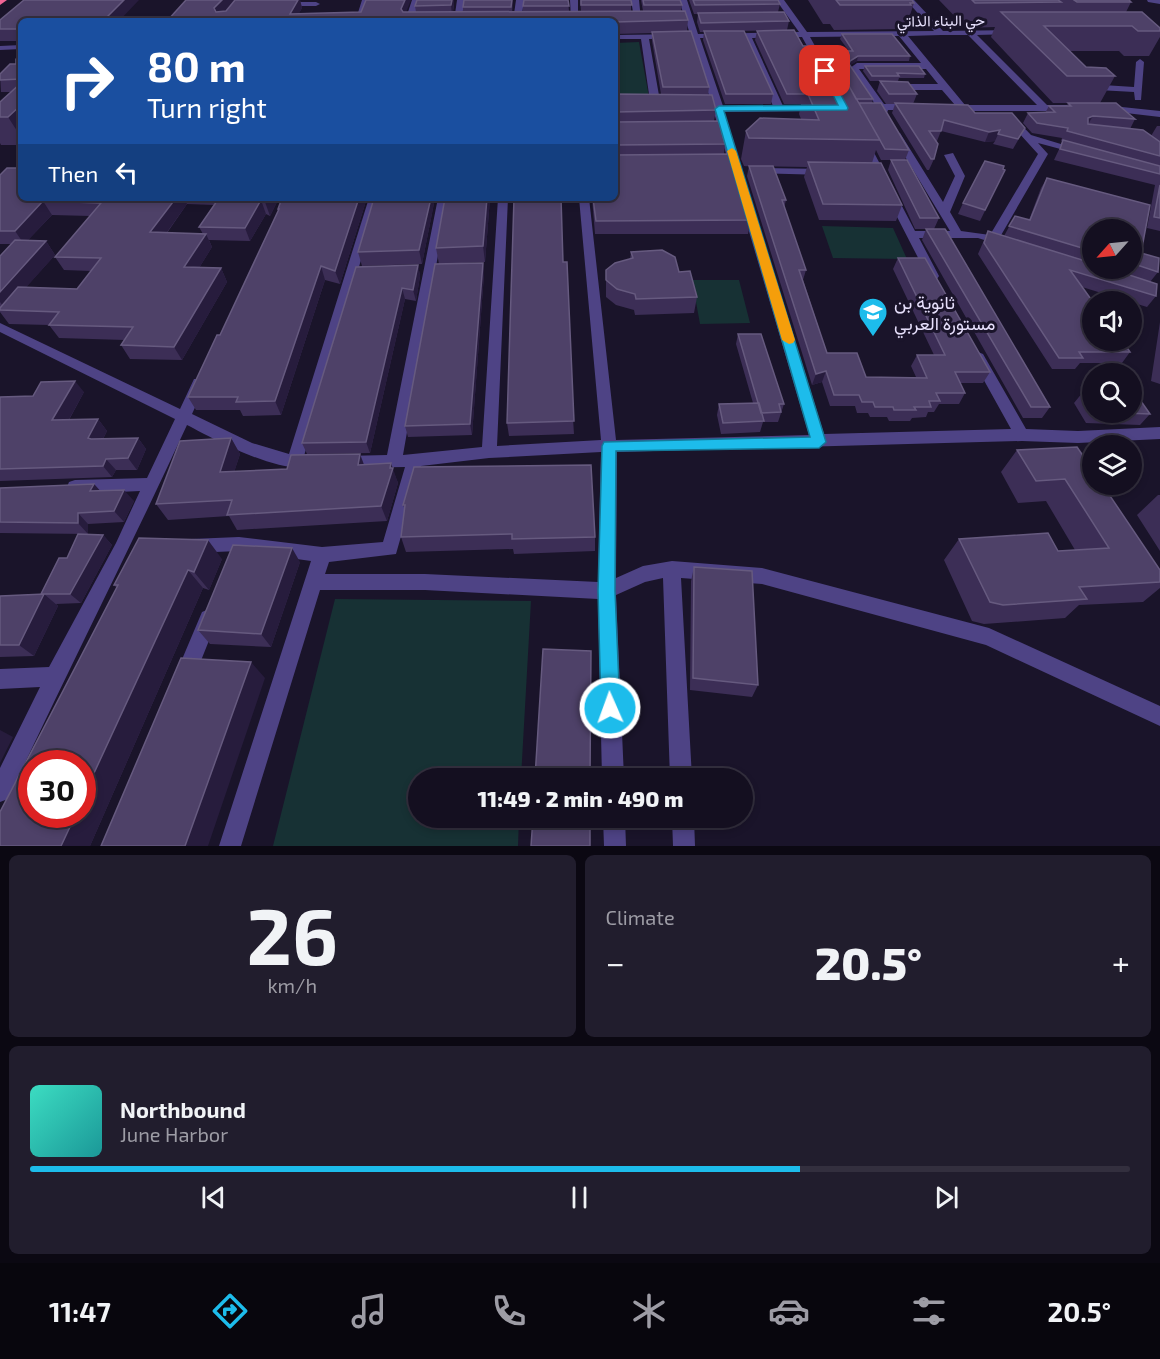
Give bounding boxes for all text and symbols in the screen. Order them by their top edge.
street label: حي البناء الذاتي [897,10,985,35]
text: 80 m [147,40,246,90]
icon: right [48,42,126,120]
pin [799,45,850,96]
icon: arrive [808,54,841,87]
text: Turn right [147,91,267,123]
icon: left [110,156,143,189]
text: Then [48,160,98,186]
north arrow [1082,219,1142,279]
map controls [1082,219,1142,495]
place label: ثانوية بن مستورة العربي [894,291,995,339]
button: sound [1082,291,1142,351]
school or university icon: ثانوية بن مستورة العربي [857,296,889,338]
button: search [1082,363,1142,423]
button: layers [1082,435,1142,495]
position arrow [578,676,642,740]
speed limit sign: 30 [18,750,96,828]
text: 11:49 · 2 min · 490 m [477,785,684,811]
text: 26 [247,887,338,981]
text: Climate [606,905,675,929]
text: 20.5° [815,935,922,989]
text: − [606,942,625,982]
text: + [1112,942,1130,982]
text: km/h [267,973,317,997]
text: Northbound [120,1096,246,1122]
text: June Harbor [120,1122,228,1146]
icon: previous [197,1181,230,1214]
icon: pause [563,1181,596,1214]
icon: next [930,1181,963,1214]
icon: directions [209,1290,251,1332]
icon: music [348,1290,390,1332]
icon: phone [488,1290,530,1332]
icon: climate [628,1290,670,1332]
icon: car [768,1290,810,1332]
icon: filters [908,1290,950,1332]
text: 11:47 [49,1295,111,1327]
text: 20.5° [1048,1295,1111,1327]

